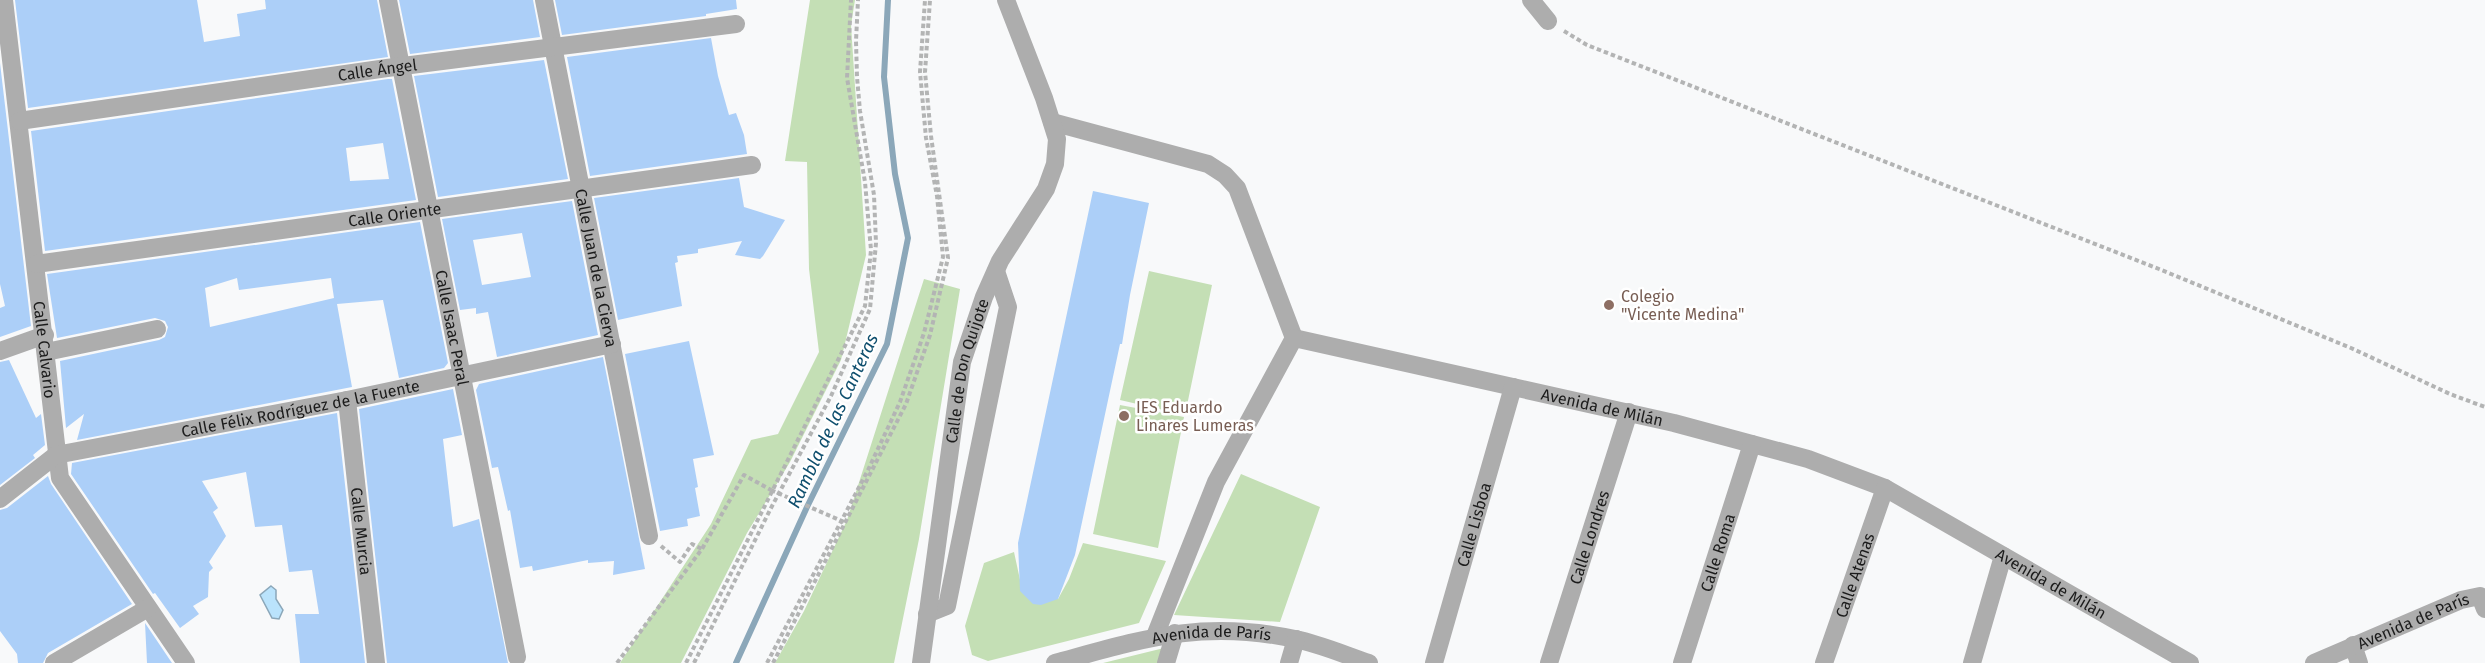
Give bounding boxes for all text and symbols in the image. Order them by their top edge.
street label: Calle Ángel [336,55,418,84]
street label: Calle Juan de la Cierva [572,187,621,349]
street label: Calle Oriente [347,199,442,230]
street label: Calle Isaac Peral [432,268,473,387]
place label: Colegio "Vicente Medina" [1621,287,1744,324]
street label: Calle de Don Quijote [942,296,992,445]
marker: Colegio "Vicente Medina" [1602,298,1616,312]
street label: Calle Calvario [30,300,60,399]
water label: Rambla de las Canteras [783,330,883,512]
street label: Calle Félix Rodríguez de la Fuente [180,375,421,441]
street label: Avenida de Milán [1540,384,1665,430]
place label: IES Eduardo Linares Lumeras [1136,398,1254,435]
marker: IES Eduardo Linares Lumeras [1117,409,1131,423]
street label: Calle Lisboa [1453,480,1495,569]
street label: Calle Murcia [347,486,376,576]
street label: Calle Londres [1565,488,1613,587]
street label: Calle Roma [1696,511,1739,594]
street label: Calle Atenas [1831,530,1878,620]
street label: Avenida de Milán [1992,544,2110,623]
street label: Avenida de París [2354,589,2471,653]
street label: Avenida de París [1150,621,1272,648]

